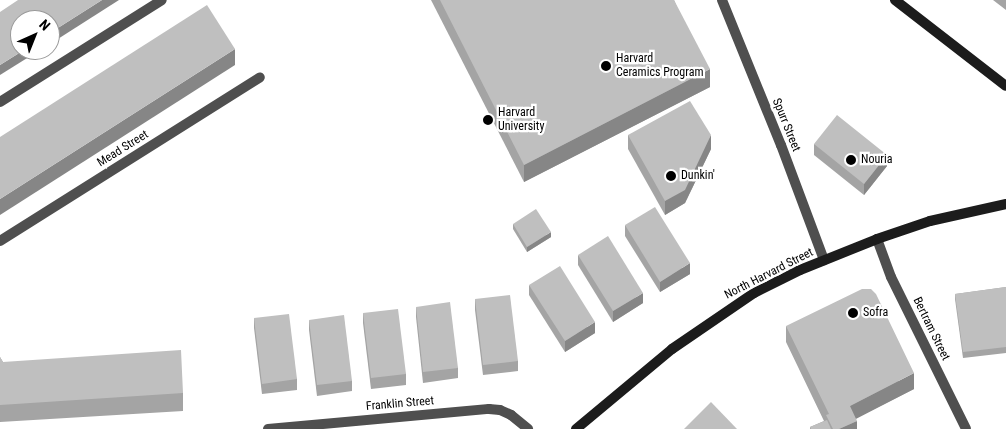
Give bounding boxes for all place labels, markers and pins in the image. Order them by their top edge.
place label: Harvard Ceramics Program [616,52,703,80]
marker: Harvard Ceramics Program [600,60,612,72]
place label: Harvard University [498,106,544,134]
marker: Harvard University [482,114,494,126]
place label: Nouria [861,153,892,167]
marker: Nouria [845,154,857,166]
place label: Dunkin' [681,169,715,183]
marker: Dunkin' [665,170,677,182]
place label: Sofra [863,306,888,320]
marker: Sofra [847,307,859,319]

